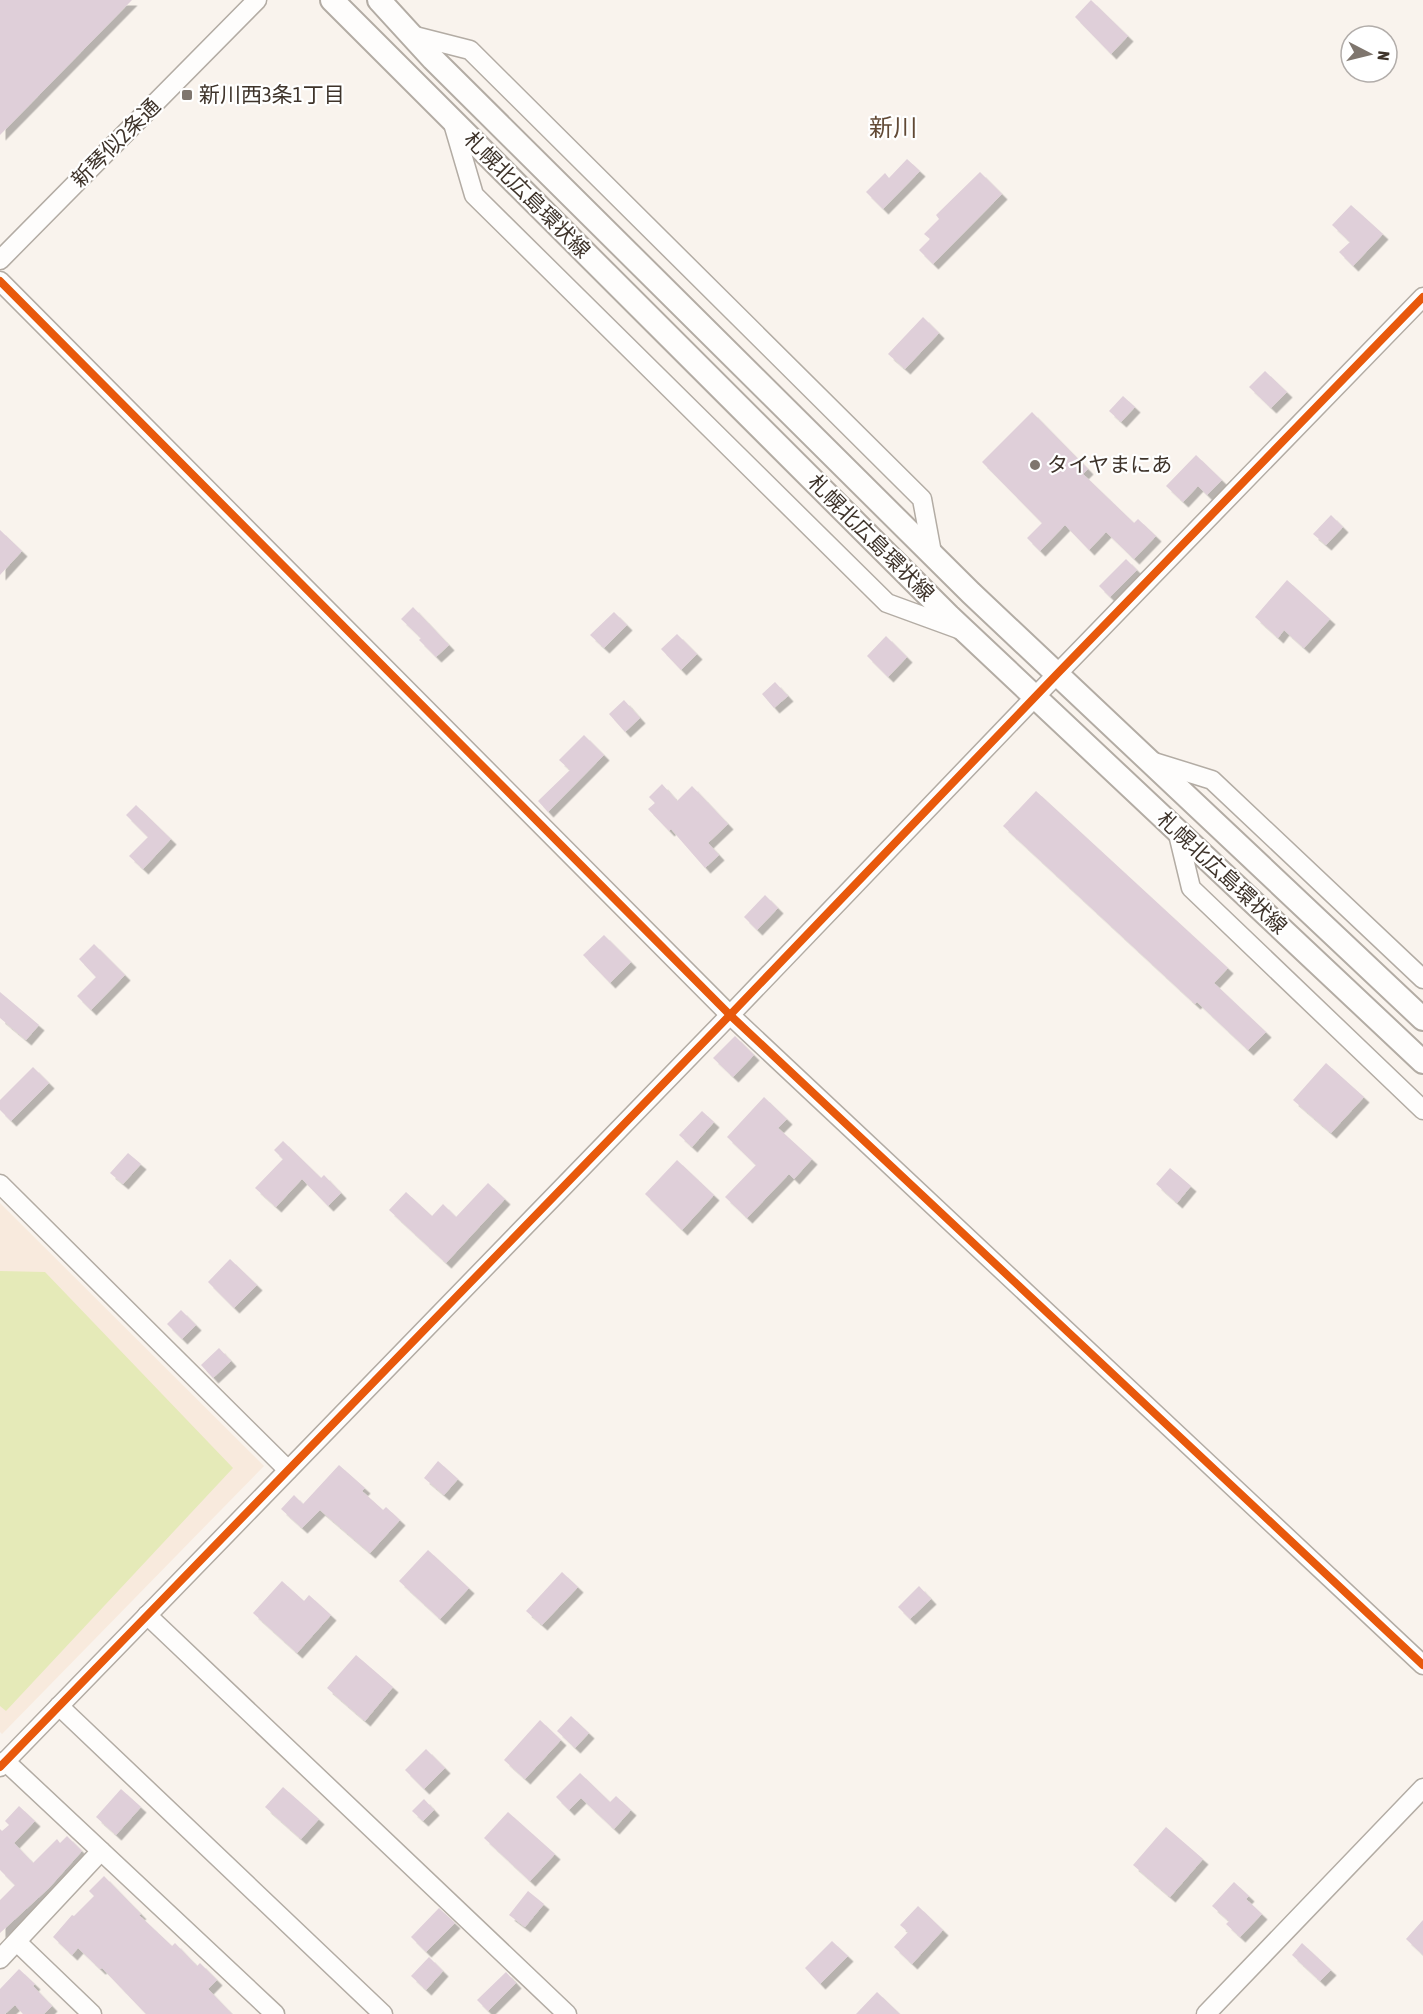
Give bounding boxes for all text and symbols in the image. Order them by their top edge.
north arrow [1339,24,1399,84]
text: N [1374,50,1393,62]
place label: 新川西3条1丁目 [199,82,345,106]
marker: 新川西3条1丁目 [180,88,194,102]
street label: 新琴似2条通 [66,93,164,191]
district label: 新川 [869,114,917,141]
street label: 札幌北広島環状線 [460,126,596,262]
place label: タイヤまにあ [1047,452,1172,476]
marker: タイヤまにあ [1028,458,1042,472]
street label: 札幌北広島環状線 [804,469,940,605]
street label: 札幌北広島環状線 [1153,806,1292,938]

